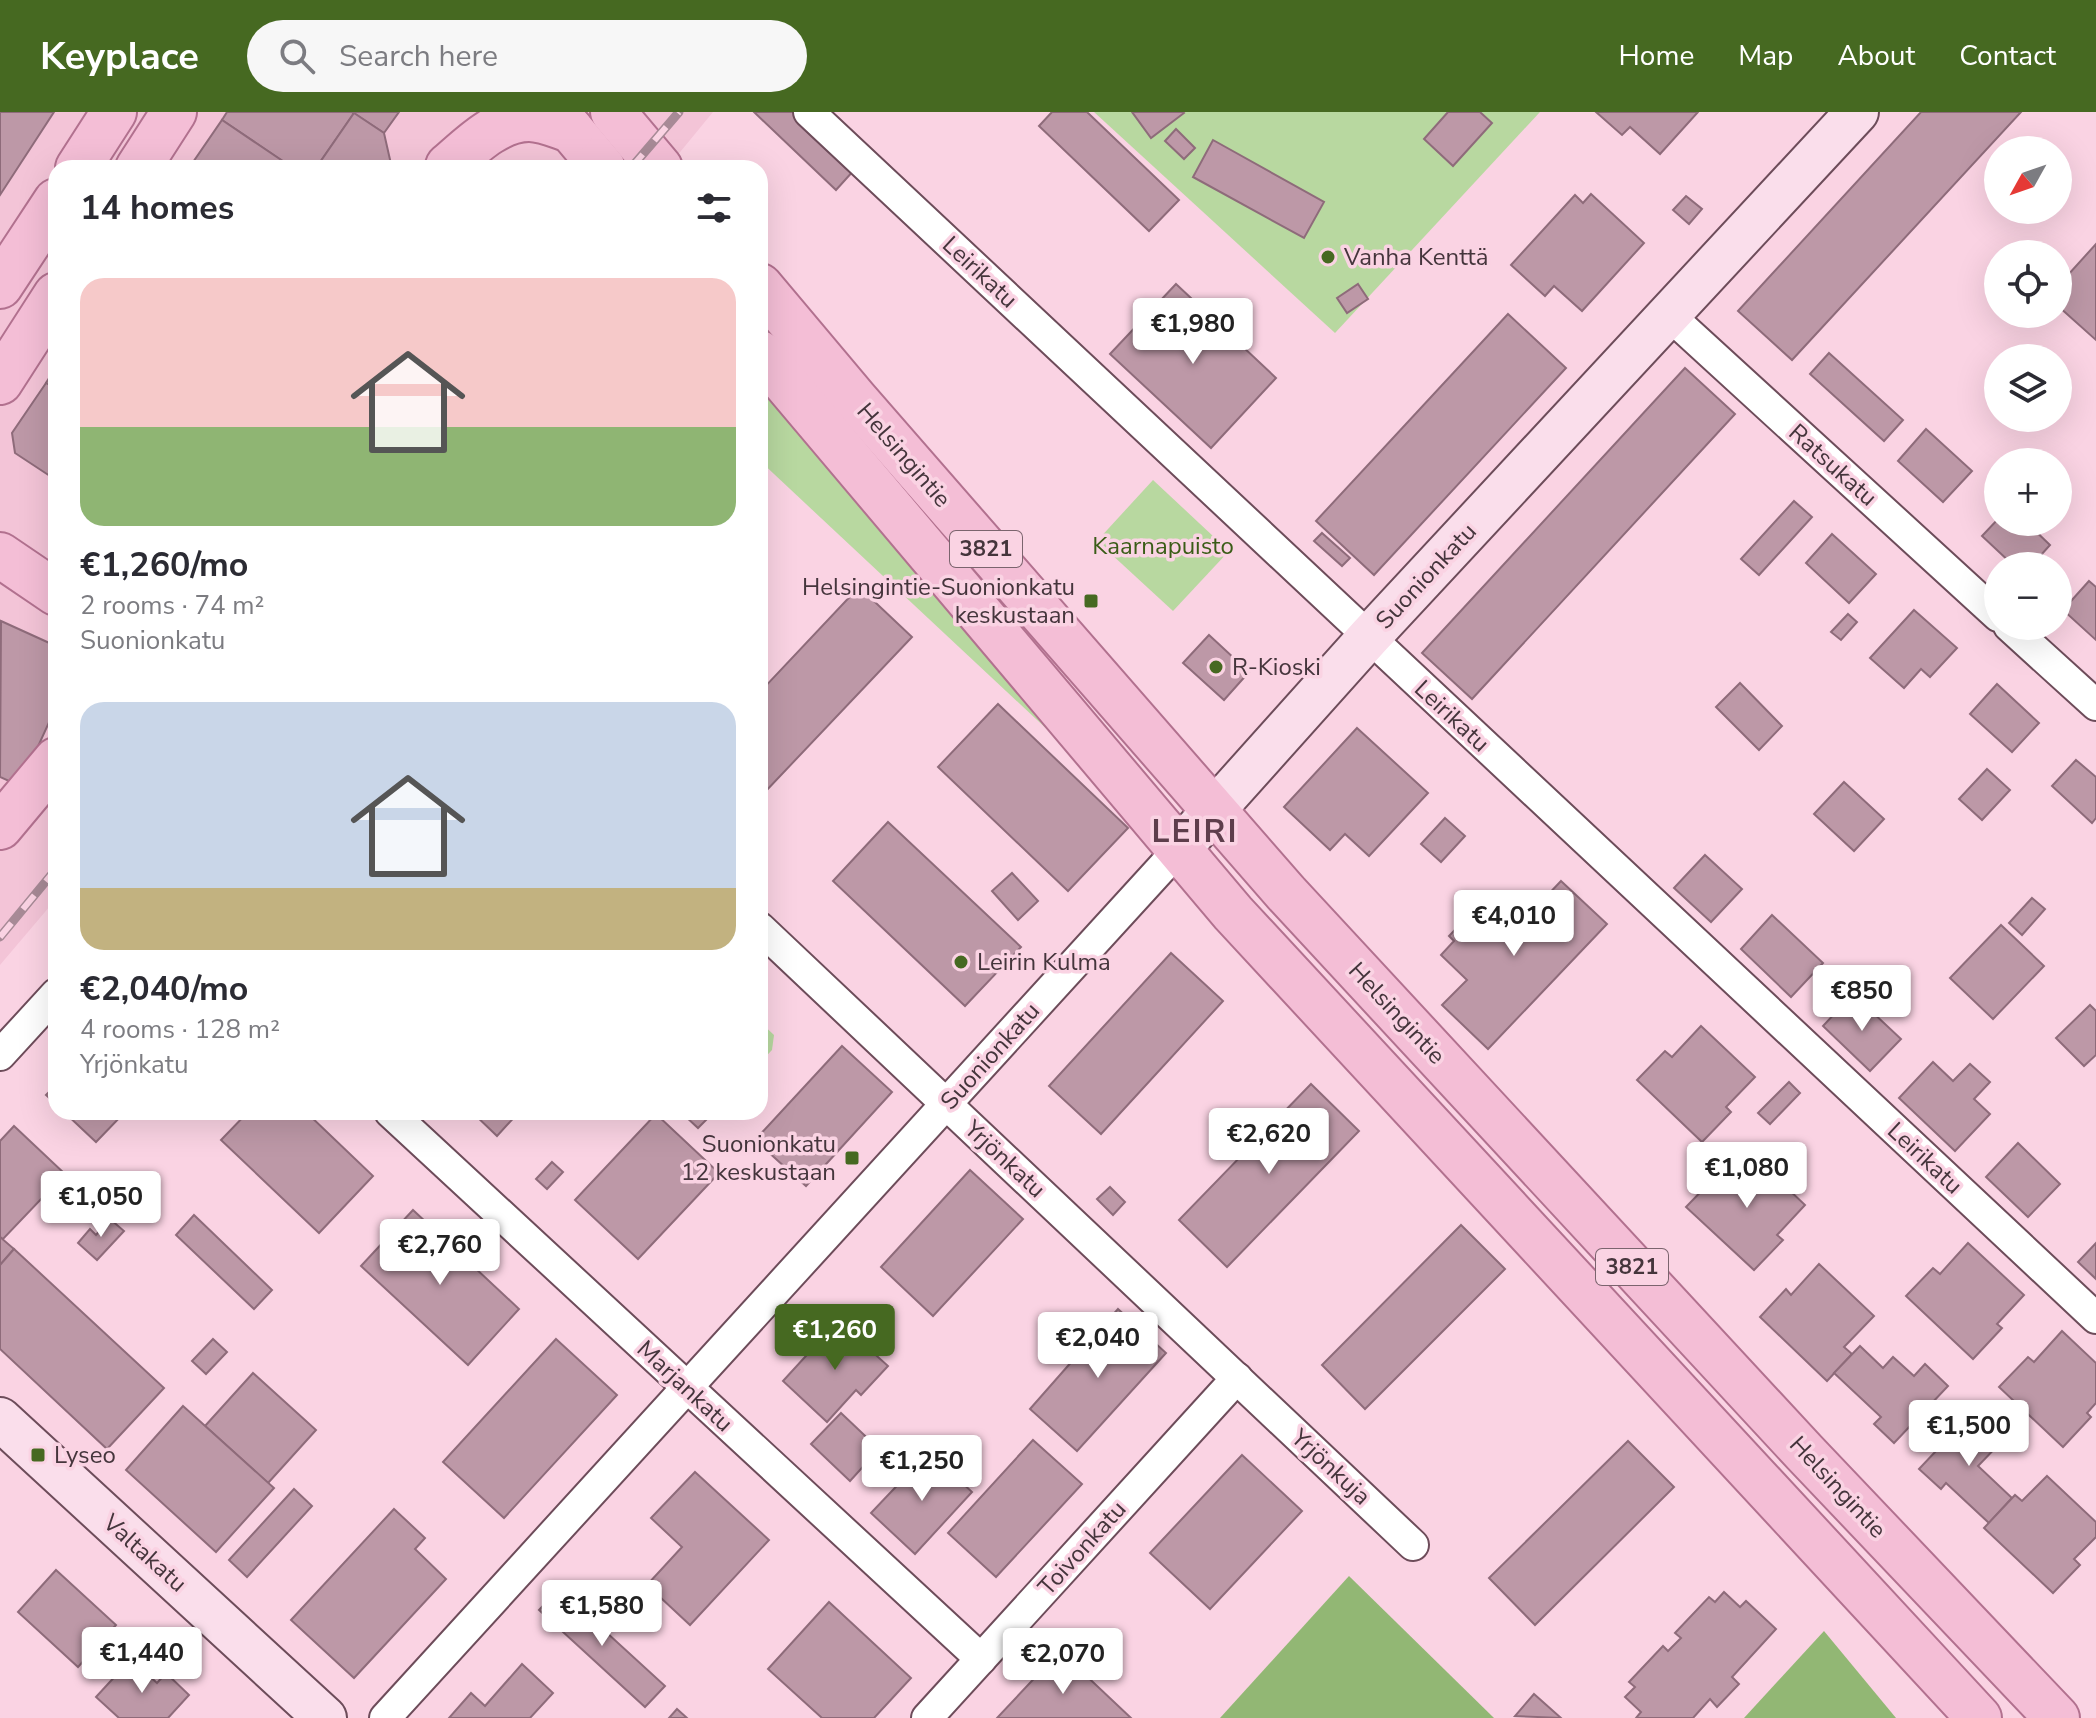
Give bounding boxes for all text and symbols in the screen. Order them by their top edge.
search box [247,20,807,92]
text: Keyplace [40,31,199,82]
icon: search [275,34,319,78]
text: Search here [339,36,498,77]
text: Home [1619,37,1694,75]
text: Map [1738,37,1793,75]
text: About [1837,37,1915,75]
text: Contact [1959,37,2056,75]
north arrow [1984,136,2072,224]
map controls [1984,136,2072,640]
text: 14 homes [80,185,234,231]
icon: filters [692,186,736,230]
street label: Leirikatu [935,229,1025,315]
button: locate [1984,240,2072,328]
place label: Vanha Kenttä [1343,241,1488,273]
marker: Vanha Kenttä [1319,248,1337,266]
pin: €1,980 [1128,298,1258,366]
text: €1,980 [1151,306,1235,341]
icon: home [336,330,480,474]
button: layers [1984,344,2072,432]
street label: Helsingintie [850,396,958,514]
street label: Ratsukatu [1782,417,1884,513]
button: + [1984,448,2072,536]
street label: Suonionkatu [1369,516,1483,636]
park label: Kaarnapuisto [1092,530,1234,562]
road number: 3821 [950,531,1022,567]
text: €1,260/mo [80,542,248,588]
button: − [1984,552,2072,640]
place label: Helsingintie-Suonionkatu keskustaan [802,571,1075,631]
text: 2 rooms · 74 m² [80,588,264,623]
marker: Helsingintie-Suonionkatu keskustaan [1082,592,1100,610]
text: Suonionkatu [80,623,225,658]
place label: R-Kioski [1232,651,1321,683]
marker: R-Kioski [1207,658,1225,676]
street label: Leirikatu [1407,673,1497,759]
icon: home [336,754,480,898]
district label: LEIRI [1151,810,1239,853]
pin: €4,010 [1449,890,1579,958]
text: €4,010 [1472,898,1556,933]
place label: Leirin Kulma [977,946,1111,978]
marker: Leirin Kulma [952,953,970,971]
street label: Helsingintie [1341,955,1453,1071]
pin: €850 [1815,965,1909,1033]
text: €2,040/mo [80,966,248,1012]
text: €850 [1831,973,1893,1008]
street label: Suonionkatu [933,995,1047,1117]
text: 4 rooms · 128 m² [80,1012,280,1047]
text: Yrjönkatu [80,1047,189,1082]
pin: €2,620 [1204,1108,1334,1176]
street label: Yrjönkatu [957,1112,1053,1205]
street label: Leirikatu [1880,1115,1970,1201]
text: €2,620 [1227,1116,1311,1151]
place label: Suonionkatu 12 keskustaan [681,1128,836,1188]
pin: €1,080 [1682,1142,1812,1210]
marker: Suonionkatu 12 keskustaan [843,1149,861,1167]
text: €1,080 [1705,1150,1789,1185]
pin: €1,050 [36,1171,166,1239]
text: €1,050 [59,1179,143,1214]
pin: €2,760 [375,1219,505,1287]
text: €2,760 [398,1227,482,1262]
road number: 3821 [1596,1249,1668,1285]
pin: €1,260 [770,1304,900,1372]
text: €1,260 [793,1312,877,1347]
pin: €2,040 [1033,1312,1163,1380]
text: €2,040 [1056,1320,1140,1355]
street label: Marjankatu [630,1333,740,1439]
pin: €1,500 [1904,1400,2034,1468]
text: €1,500 [1927,1408,2011,1443]
street label: Yrjönkuja [1284,1421,1378,1512]
street label: Helsingintie [1782,1429,1894,1545]
pin: €1,250 [857,1435,987,1503]
place label: Lyseo [54,1439,116,1471]
text: €1,250 [880,1443,964,1478]
marker: Lyseo [29,1446,47,1464]
street label: Toivonkatu [1031,1494,1133,1602]
street label: Valtakatu [96,1506,194,1599]
pin: €1,580 [537,1580,667,1648]
text: €1,580 [560,1588,644,1623]
pin: €1,440 [77,1627,207,1695]
pin: €2,070 [998,1628,1128,1696]
text: €1,440 [100,1635,184,1670]
text: €2,070 [1021,1636,1105,1671]

